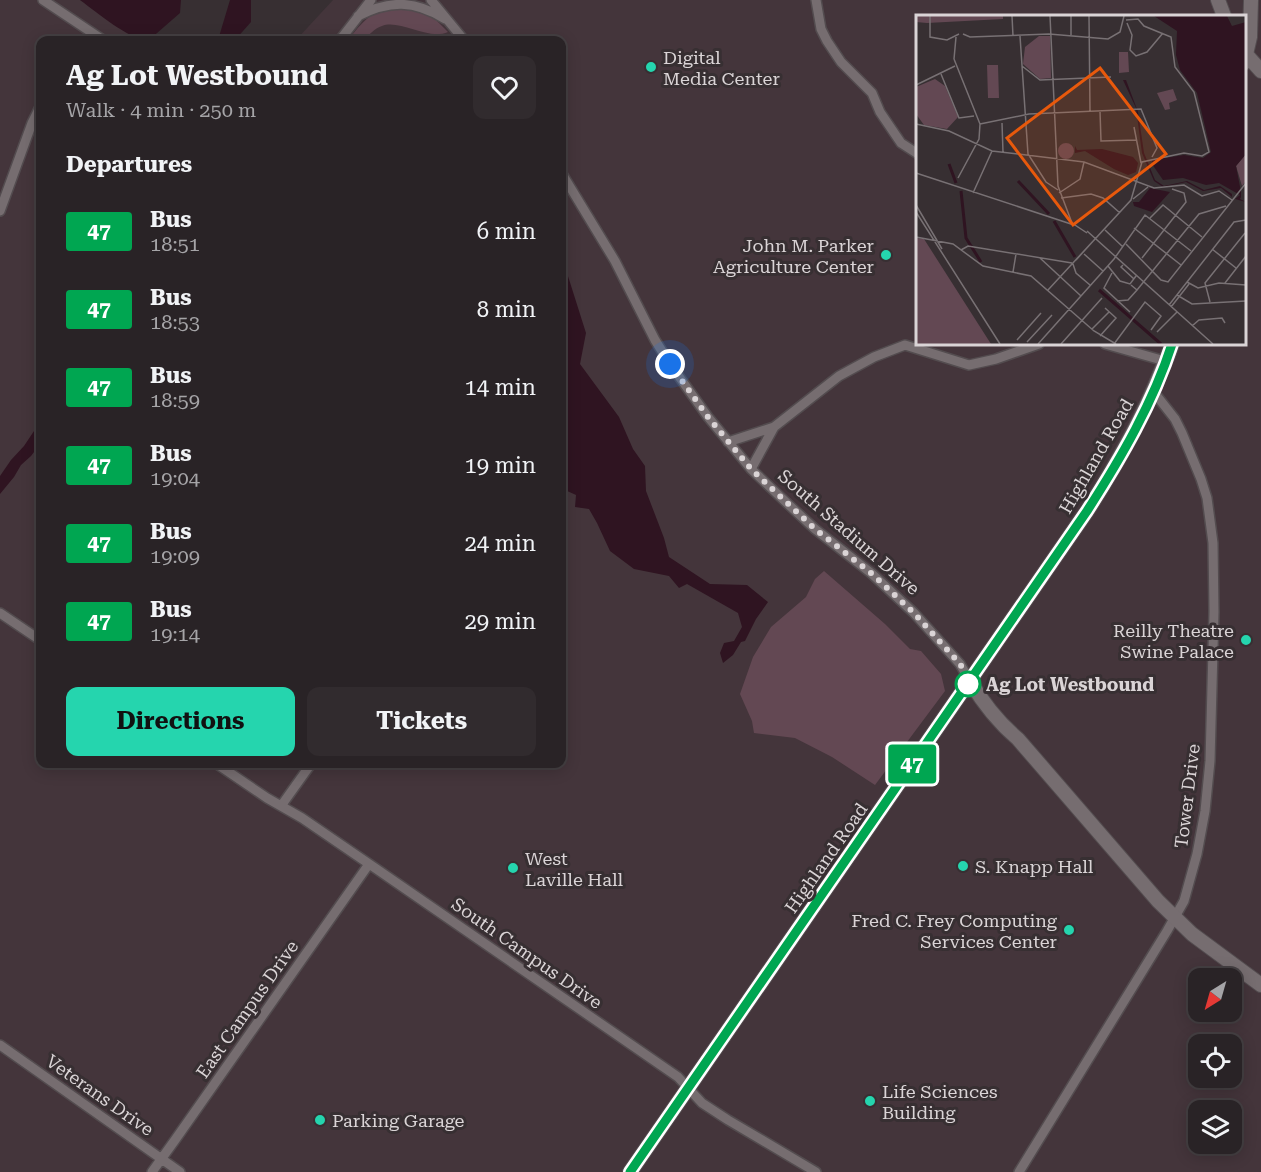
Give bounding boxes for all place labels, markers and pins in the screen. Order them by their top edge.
place label: Digital Media Center [663,47,780,89]
marker: Digital Media Center [644,60,658,74]
place label: John M. Parker Agriculture Center [713,235,874,277]
marker: John M. Parker Agriculture Center [879,248,893,262]
place label: Reilly Theatre Swine Palace [1113,620,1234,662]
marker: Reilly Theatre Swine Palace [1239,633,1253,647]
marker: Ag Lot Westbound [955,671,981,697]
place label: Ag Lot Westbound [986,674,1154,695]
place label: West Laville Hall [525,848,623,890]
place label: S. Knapp Hall [975,856,1094,877]
marker: S. Knapp Hall [956,859,970,873]
marker: West Laville Hall [506,861,520,875]
place label: Fred C. Frey Computing Services Center [851,910,1058,952]
marker: Fred C. Frey Computing Services Center [1062,923,1076,937]
place label: Life Sciences Building [882,1081,998,1123]
marker: Life Sciences Building [863,1094,877,1108]
place label: Parking Garage [332,1110,465,1131]
marker: Parking Garage [313,1113,327,1127]

